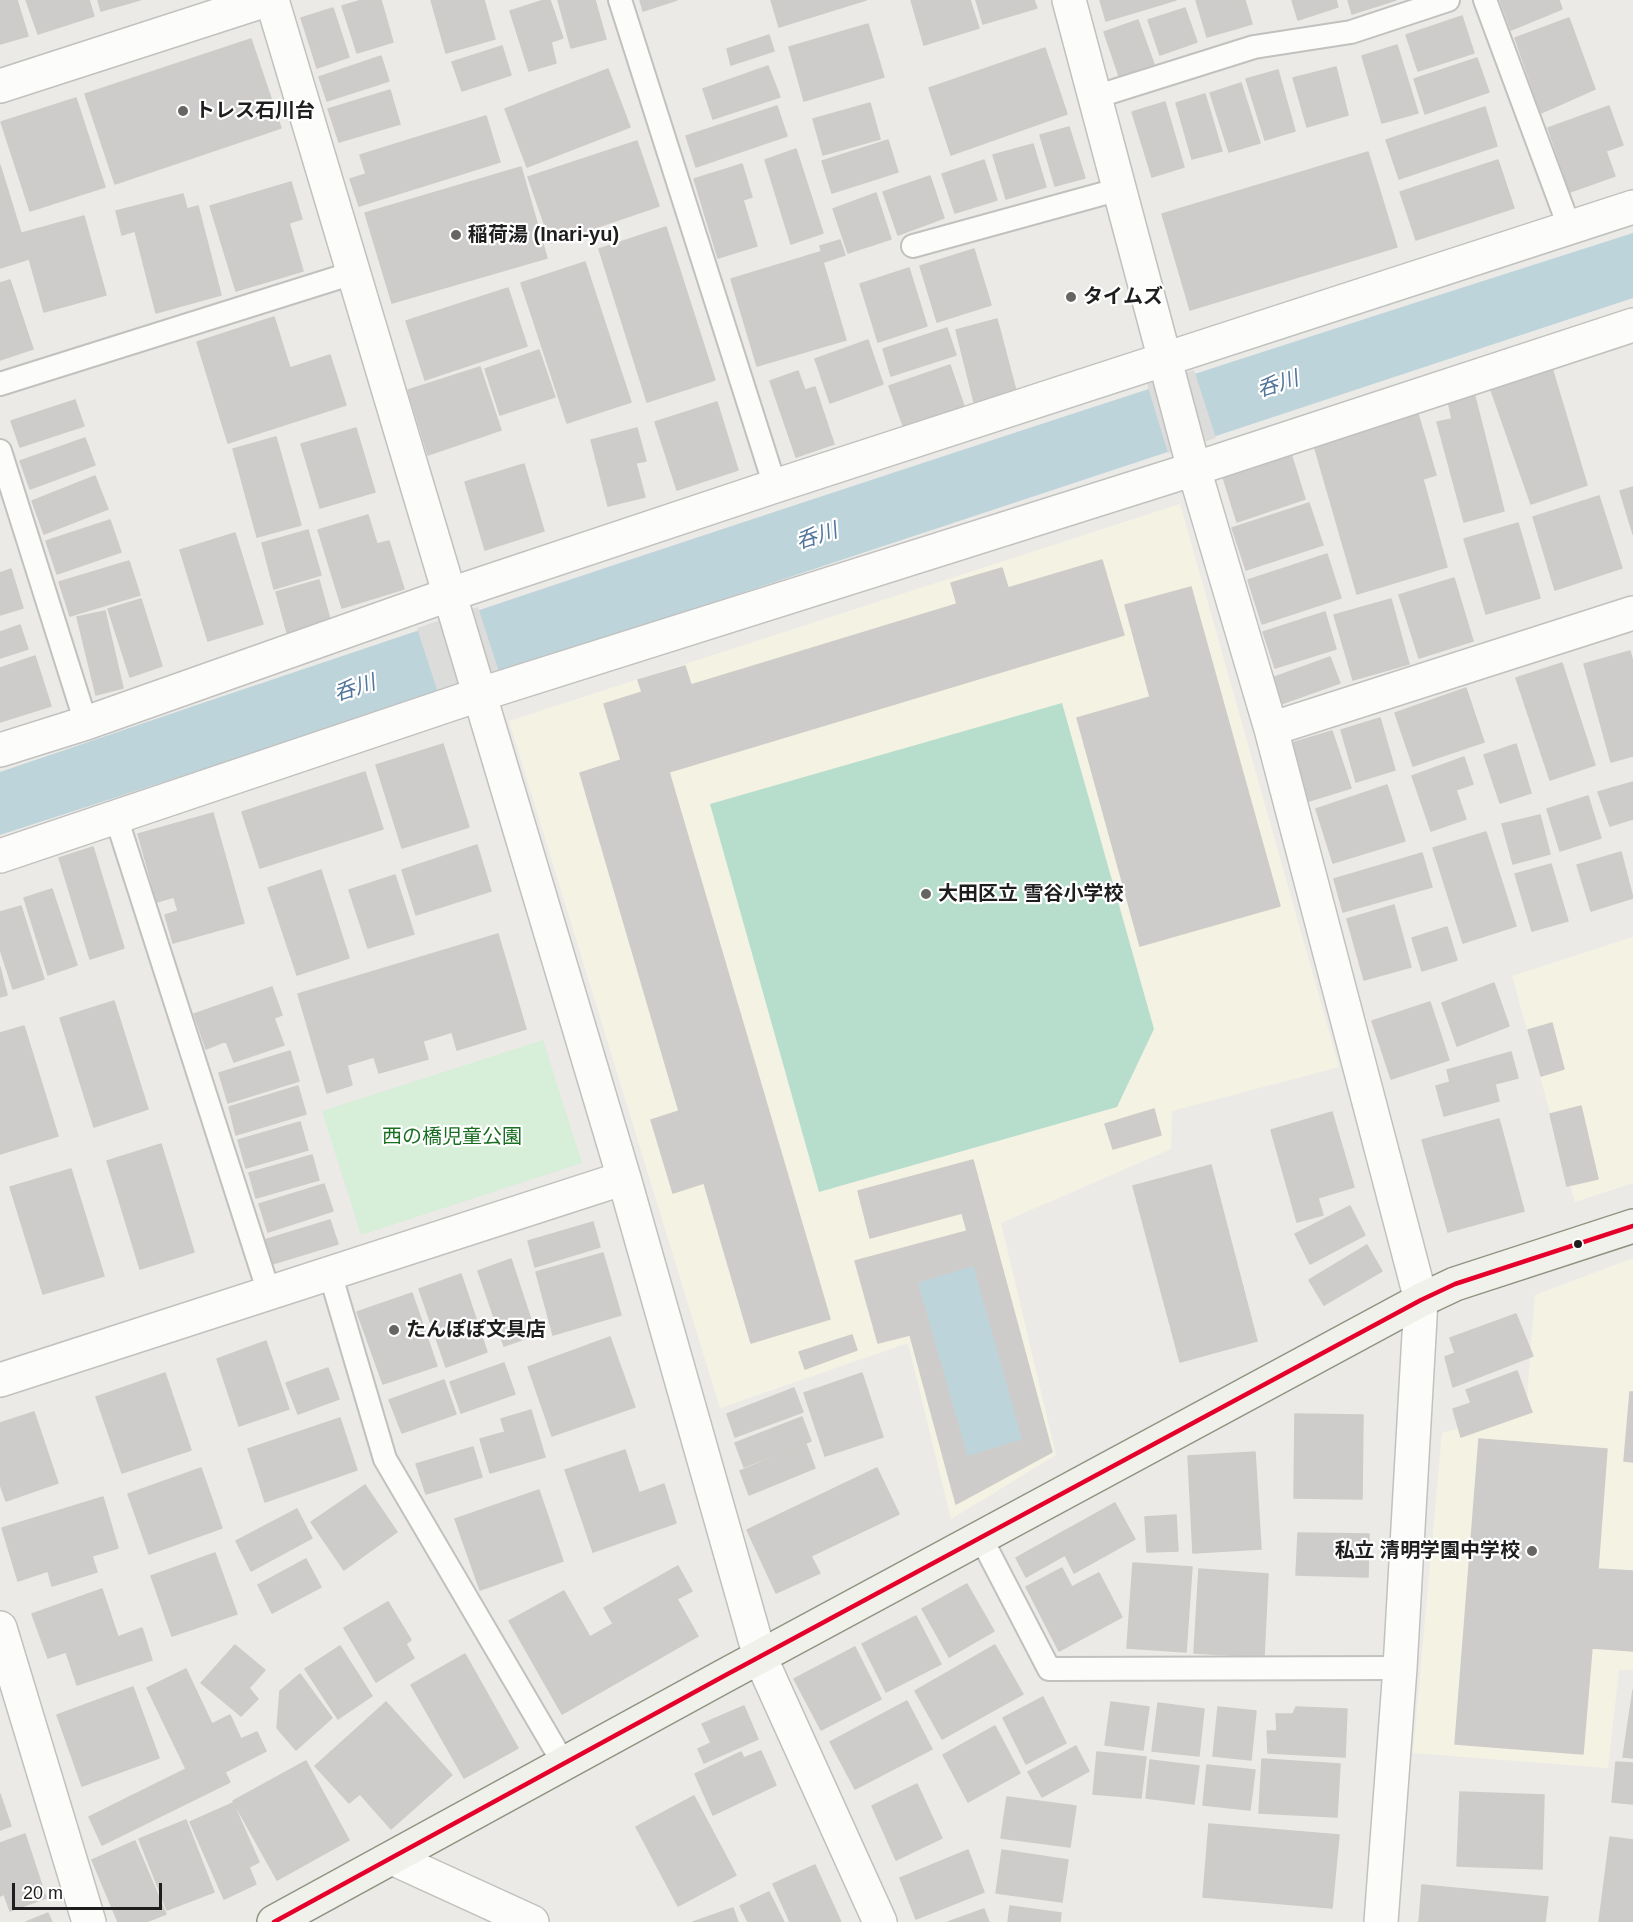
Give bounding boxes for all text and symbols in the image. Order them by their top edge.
place label: トレス石川台 [195,99,315,123]
marker: トレス石川台 [176,104,190,118]
place label: 稲荷湯 (Inari-yu) [468,223,619,247]
marker: 稲荷湯 (Inari-yu) [449,228,463,242]
place label: タイムズ [1083,285,1163,309]
marker: タイムズ [1064,290,1078,304]
water label: 呑川 [1254,367,1302,403]
water label: 呑川 [793,519,841,555]
water label: 呑川 [331,671,379,707]
place label: 大田区立 雪谷小学校 [938,882,1124,906]
marker: 大田区立 雪谷小学校 [919,887,933,901]
park label: 西の橋児童公園 [382,1125,522,1149]
unlabelled marker [1572,1238,1584,1250]
place label: たんぽぽ文具店 [406,1318,546,1342]
marker: たんぽぽ文具店 [387,1323,401,1337]
place label: 私立 清明学園中学校 [1334,1539,1520,1563]
marker: 私立 清明学園中学校 [1525,1544,1539,1558]
scale bar [15,1871,165,1909]
text: 20 m [23,1883,63,1903]

